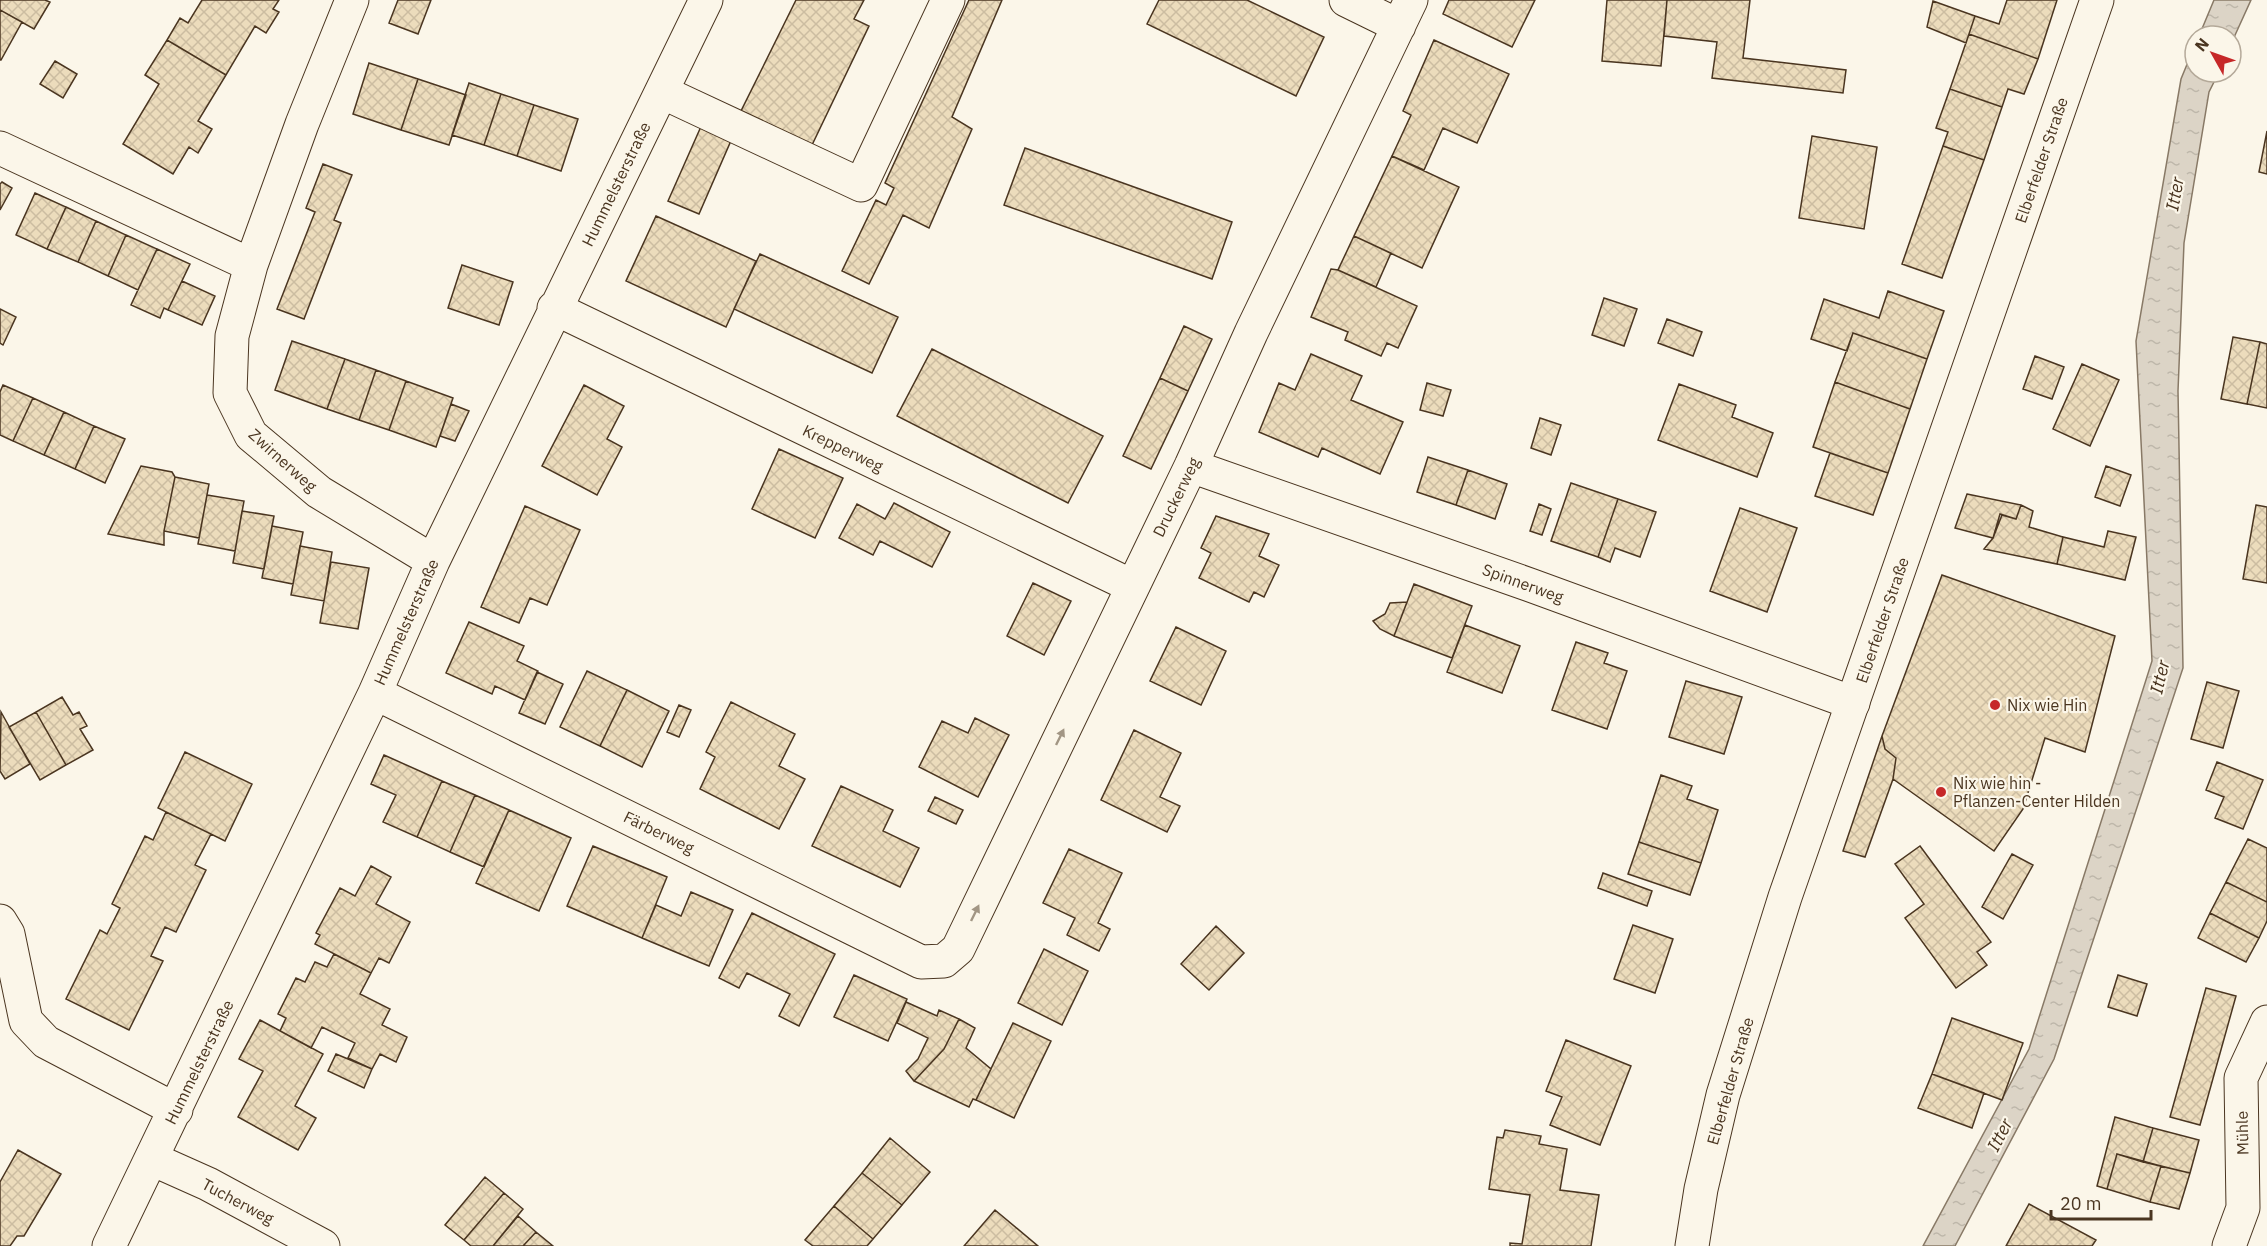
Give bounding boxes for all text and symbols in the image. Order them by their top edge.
north arrow [2183,24,2243,84]
text: N [2190,33,2213,55]
street label: Elberfelder Straße [2010,94,2072,226]
street label: Hummelsterstraße [577,118,655,250]
water label: Itter [2160,175,2189,213]
street label: Krepperweg [799,420,887,476]
street label: Zwirnerweg [245,424,322,496]
street label: Druckerweg [1148,453,1204,540]
street label: Elberfelder Straße [1851,554,1913,686]
street label: Hummelsterstraße [369,556,443,688]
street label: Spinnerweg [1480,559,1567,607]
water label: Itter [2144,657,2175,696]
place label: Nix wie Hin [2007,695,2087,715]
marker: Nix wie Hin [1988,698,2002,712]
one-way arrow [1055,729,1064,746]
place label: Nix wie hin - Pflanzen-Center Hilden [1953,773,2120,811]
marker: Nix wie hin - Pflanzen-Center Hilden [1934,785,1948,799]
street label: Färberweg [620,806,698,858]
one-way arrow [971,905,980,922]
street label: Hummelsterstraße [160,996,238,1128]
street label: Elberfelder Straße [1702,1015,1758,1147]
street label: Mühle [2232,1110,2252,1155]
water label: Itter [1982,1114,2018,1155]
street label: Tucherweg [199,1174,278,1229]
scale bar [2051,1183,2152,1221]
text: 20 m [2060,1192,2102,1215]

